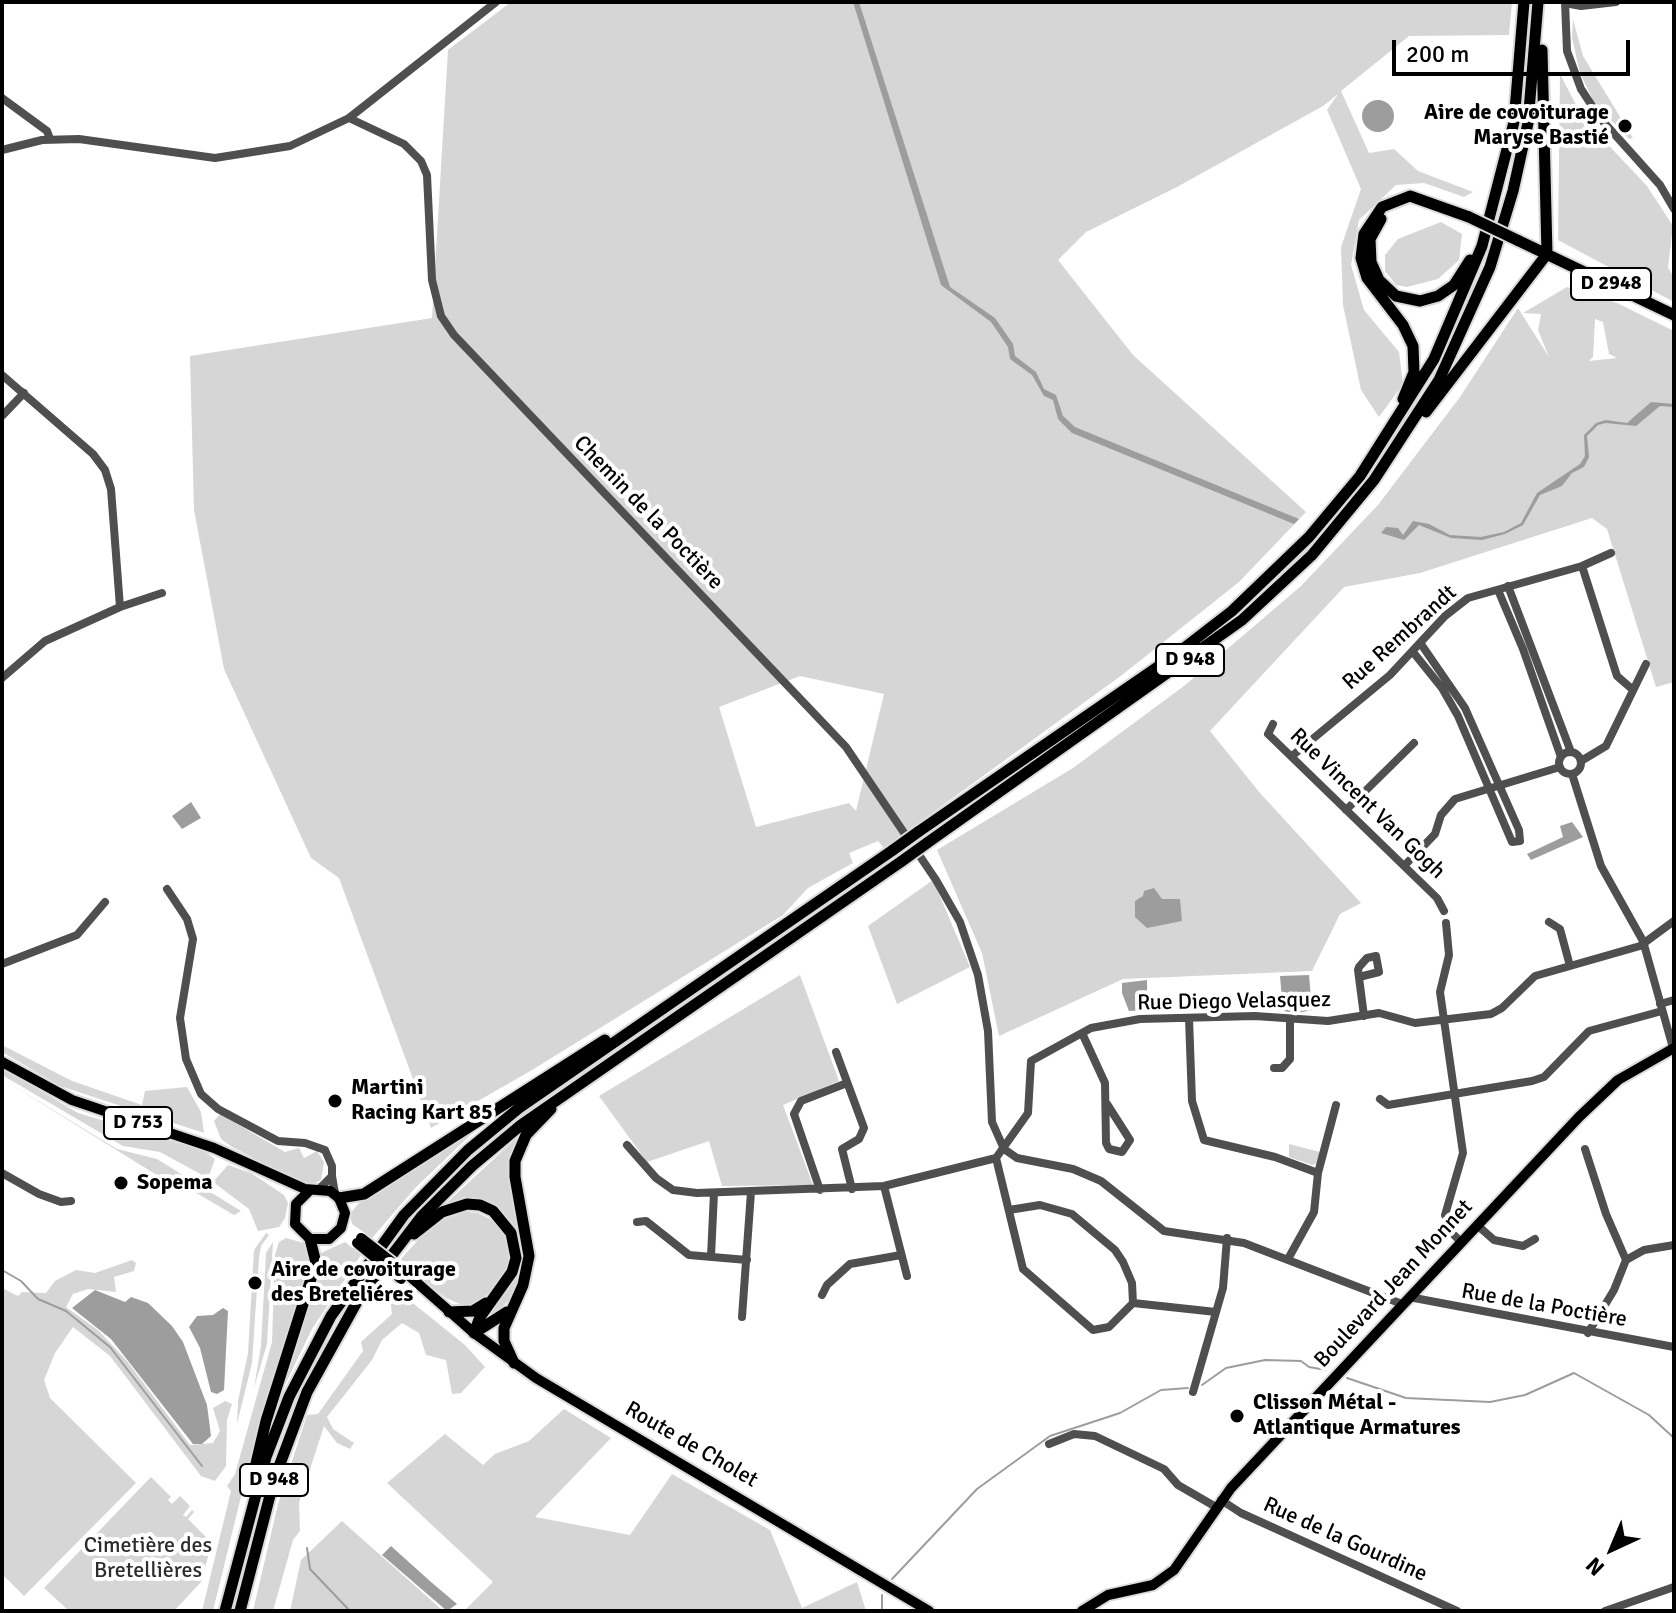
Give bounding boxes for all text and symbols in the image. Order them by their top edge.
scale bar [1396,24,1634,74]
text: 200 m [1406,39,1469,69]
place label: Aire de covoiturage Maryse Bastié [1424,100,1609,152]
marker: Aire de covoiturage Maryse Bastié [1616,117,1634,135]
road number: D 2948 [1571,268,1651,300]
street label: Chemin de la Poctière [568,431,728,595]
street label: Rue Rembrandt [1338,580,1462,696]
road number: D 948 [1156,644,1224,676]
street label: Rue Vincent Van Gogh [1284,723,1450,885]
street label: Rue Diego Velasquez [1137,987,1331,1017]
place label: Martini Racing Kart 85 [351,1075,493,1126]
marker: Martini Racing Kart 85 [326,1092,344,1110]
road number: D 753 [104,1107,172,1139]
place label: Sopema [137,1170,213,1196]
marker: Sopema [112,1174,130,1192]
street label: Boulevard Jean Monnet [1309,1195,1479,1373]
place label: Aire de covoiturage des Breteliéres [271,1257,456,1308]
marker: Aire de covoiturage des Breteliéres [246,1274,264,1292]
street label: Rue de la Poctière [1459,1278,1629,1334]
place label: Clisson Métal - Atlantique Armatures [1253,1390,1461,1442]
street label: Route de Cholet [620,1396,762,1494]
marker: Clisson Métal - Atlantique Armatures [1228,1407,1246,1425]
road number: D 948 [240,1464,308,1496]
street label: Rue de la Gourdine [1259,1492,1431,1588]
north arrow [1572,1509,1652,1589]
park label: Cimetière des Bretellières [84,1533,212,1584]
text: N [1580,1552,1610,1582]

